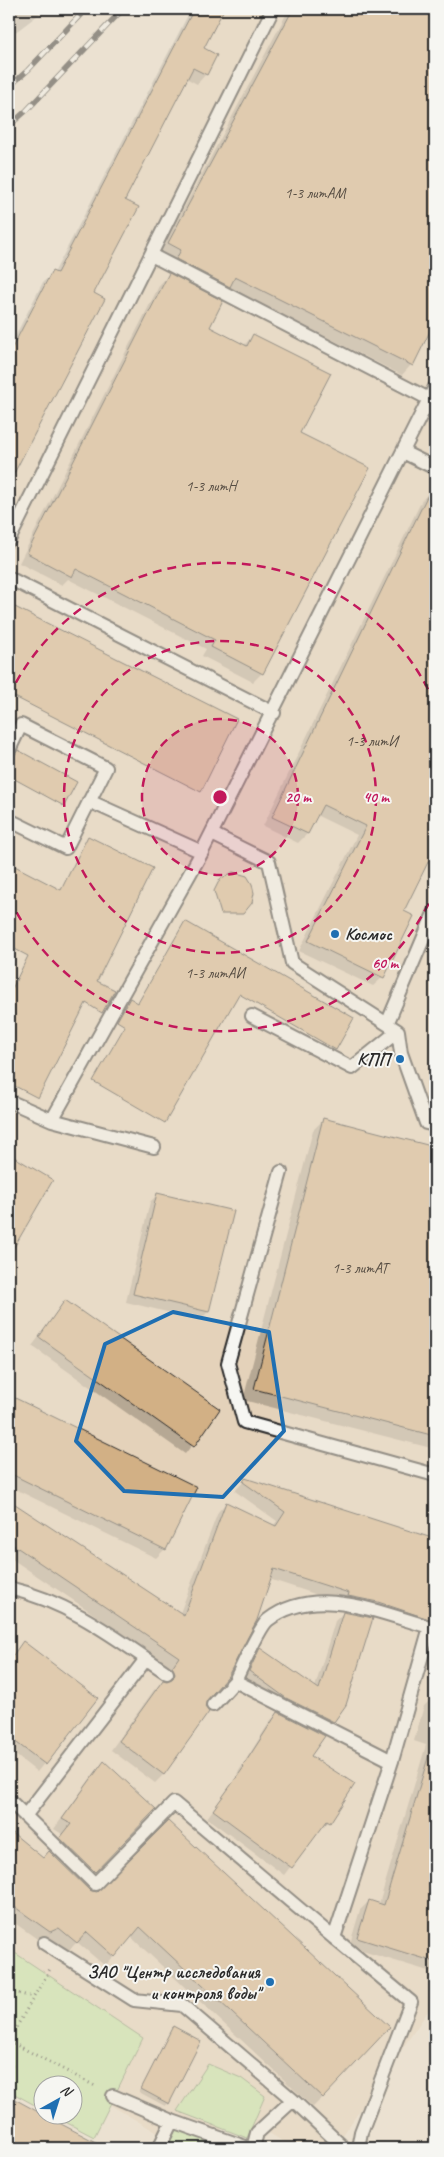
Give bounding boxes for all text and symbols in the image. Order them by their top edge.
house number: 1-3 литАМ [285,184,346,203]
house number: 1-3 литН [186,477,239,496]
house number: 1-3 литИ [346,732,400,751]
centre of rings [211,788,229,806]
text: 20 m [285,788,312,807]
text: 40 m [363,788,390,807]
place label: Космос [345,923,393,945]
marker: Космос [329,928,341,940]
text: 60 m [372,954,399,973]
house number: 1-3 литАИ [186,964,247,983]
place label: КПП [357,1048,393,1070]
marker: КПП [394,1053,406,1065]
house number: 1-3 литАТ [332,1259,391,1278]
place label: ЗАО "Центр исследования и контроля воды" [87,1961,264,2004]
marker: ЗАО "Центр исследования и контроля воды" [264,1976,276,1988]
north arrow [32,2074,82,2124]
text: N [57,2081,76,2101]

